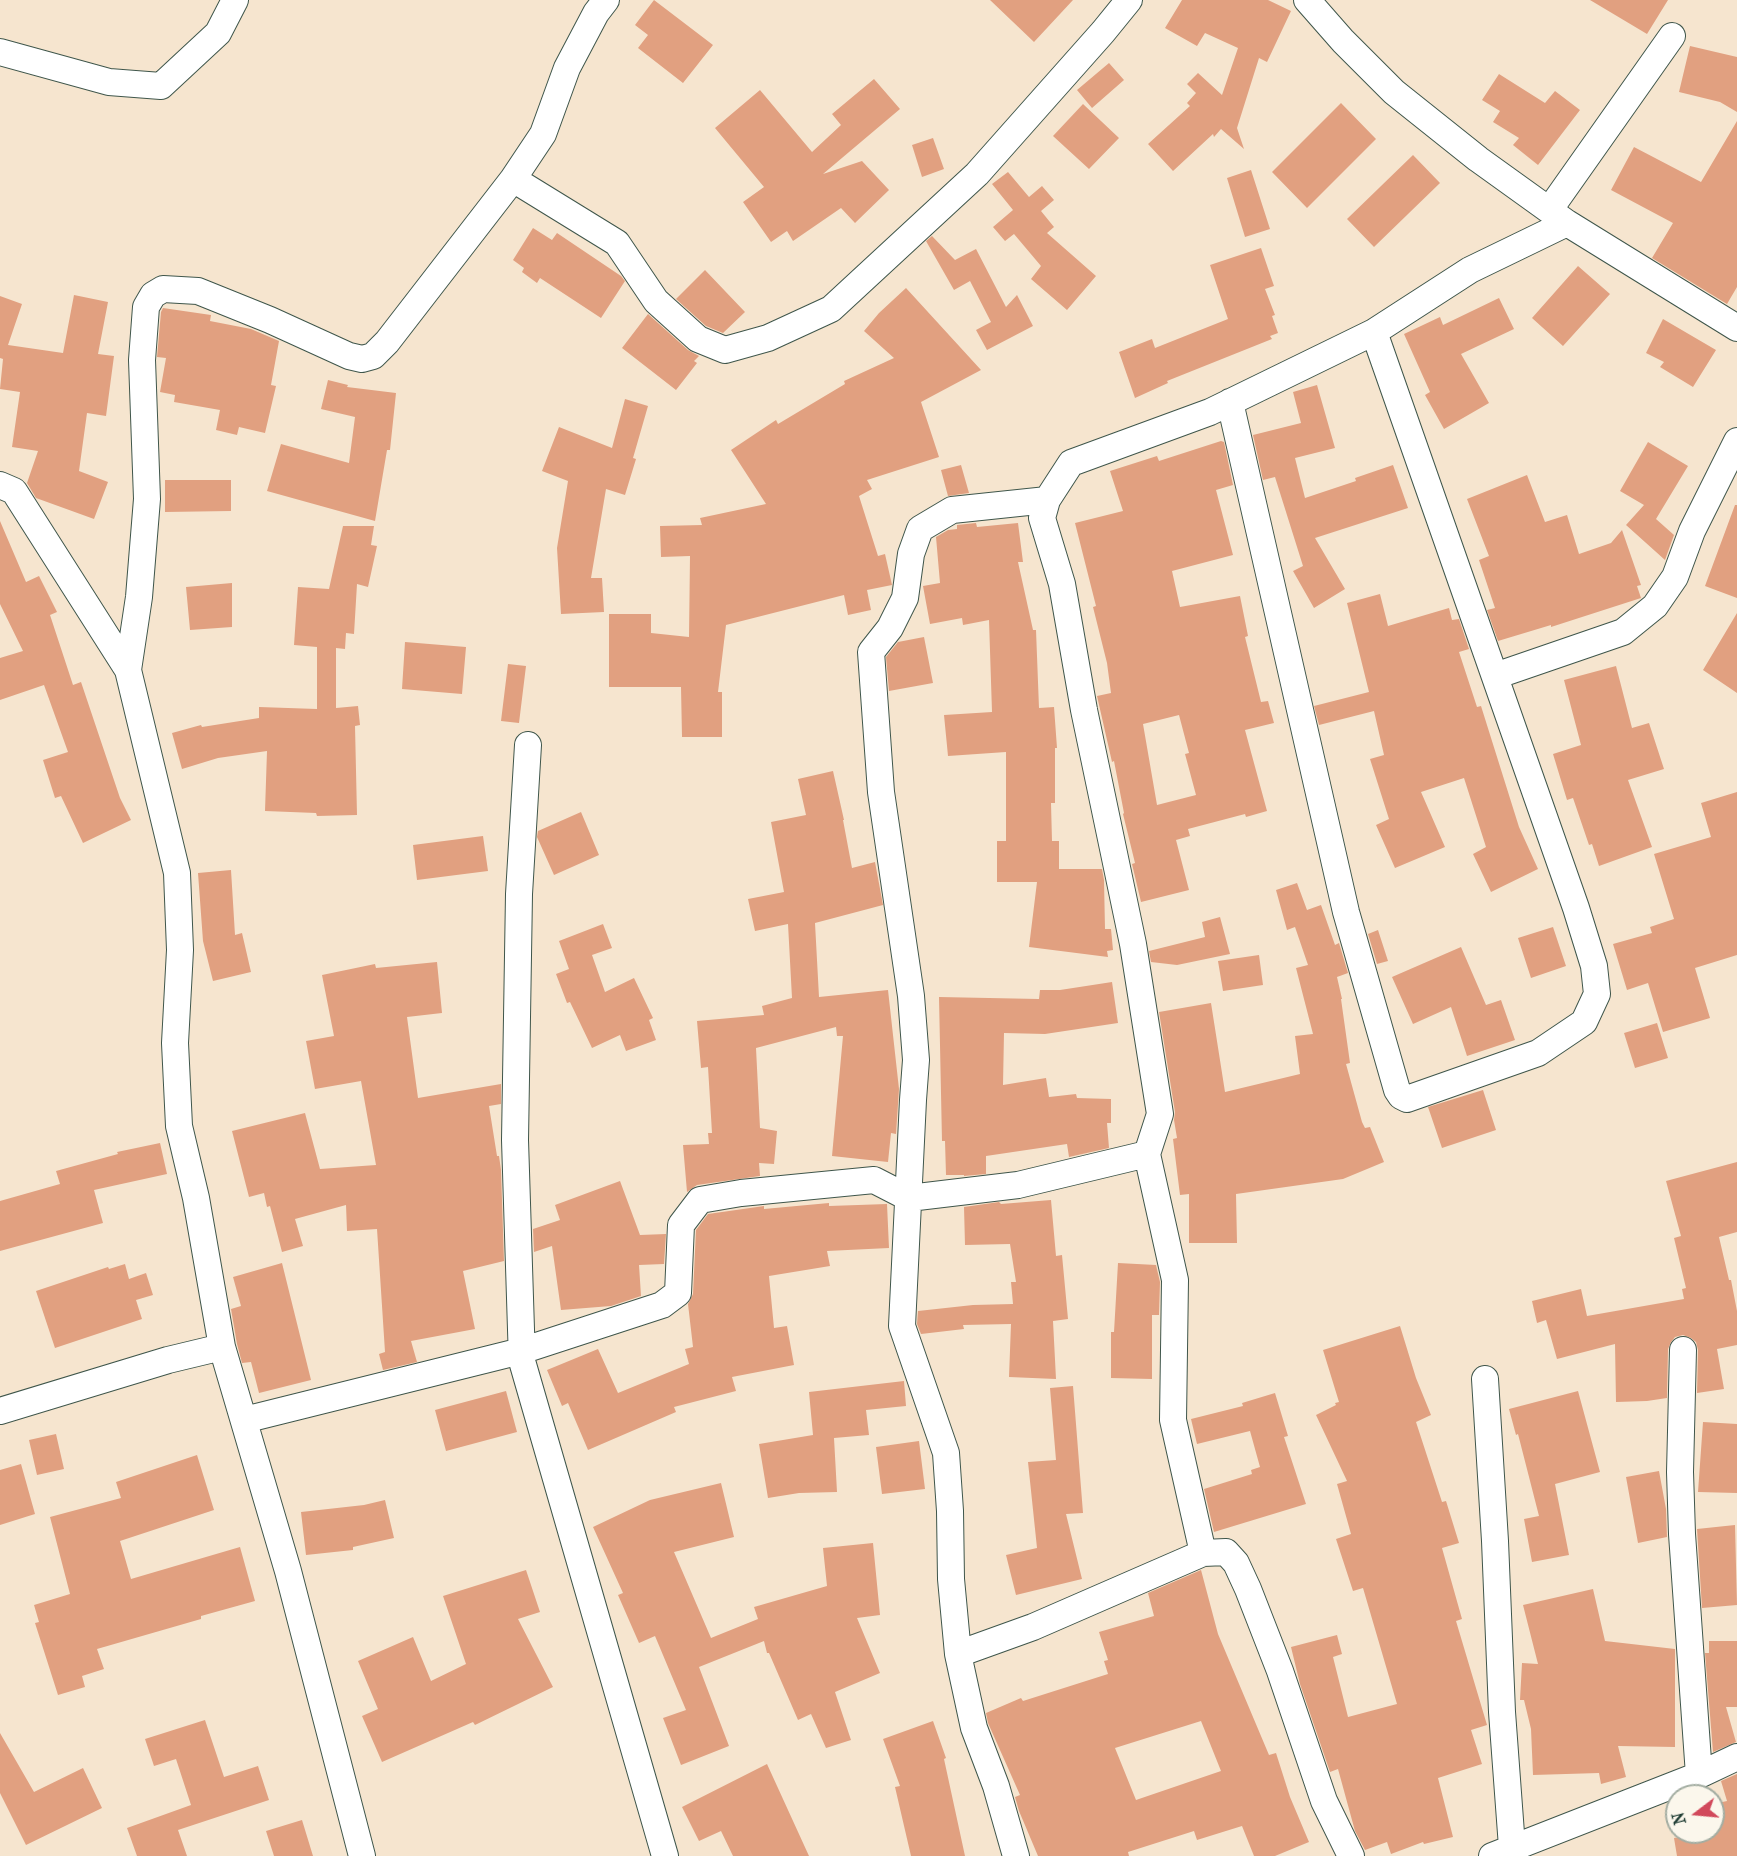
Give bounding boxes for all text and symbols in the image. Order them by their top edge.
north arrow [1665,1784,1725,1844]
text: N [1668,1810,1690,1827]

